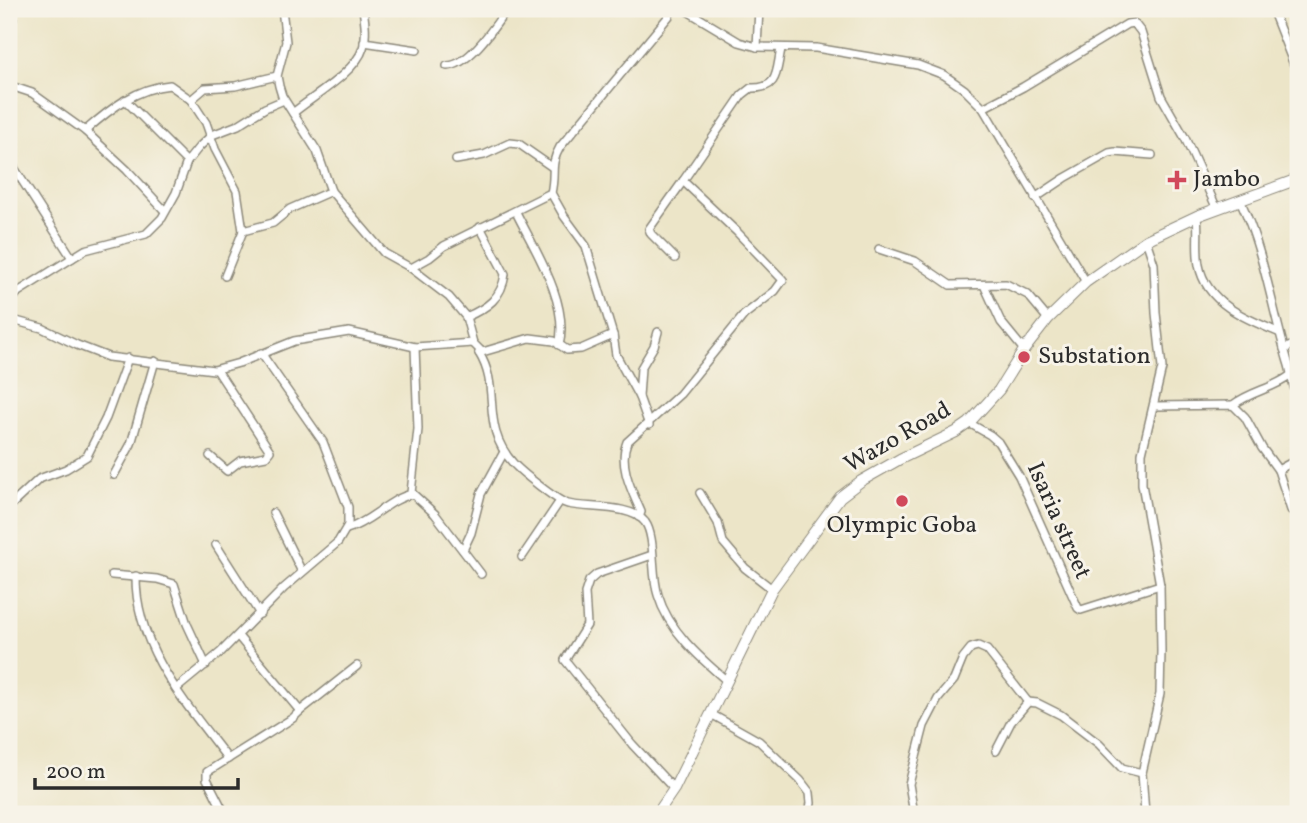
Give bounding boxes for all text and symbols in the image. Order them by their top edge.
place label: Jambo [1193,163,1260,197]
marker: Jambo [1167,170,1187,190]
place label: Substation [1038,340,1151,374]
marker: Substation [1016,349,1032,365]
street label: Wazo Road [838,394,958,482]
street label: Isaria street [1017,457,1099,585]
marker: Olympic Goba [894,493,910,509]
place label: Olympic Goba [827,509,977,543]
scale bar [35,746,238,790]
text: 200 m [46,758,106,787]

